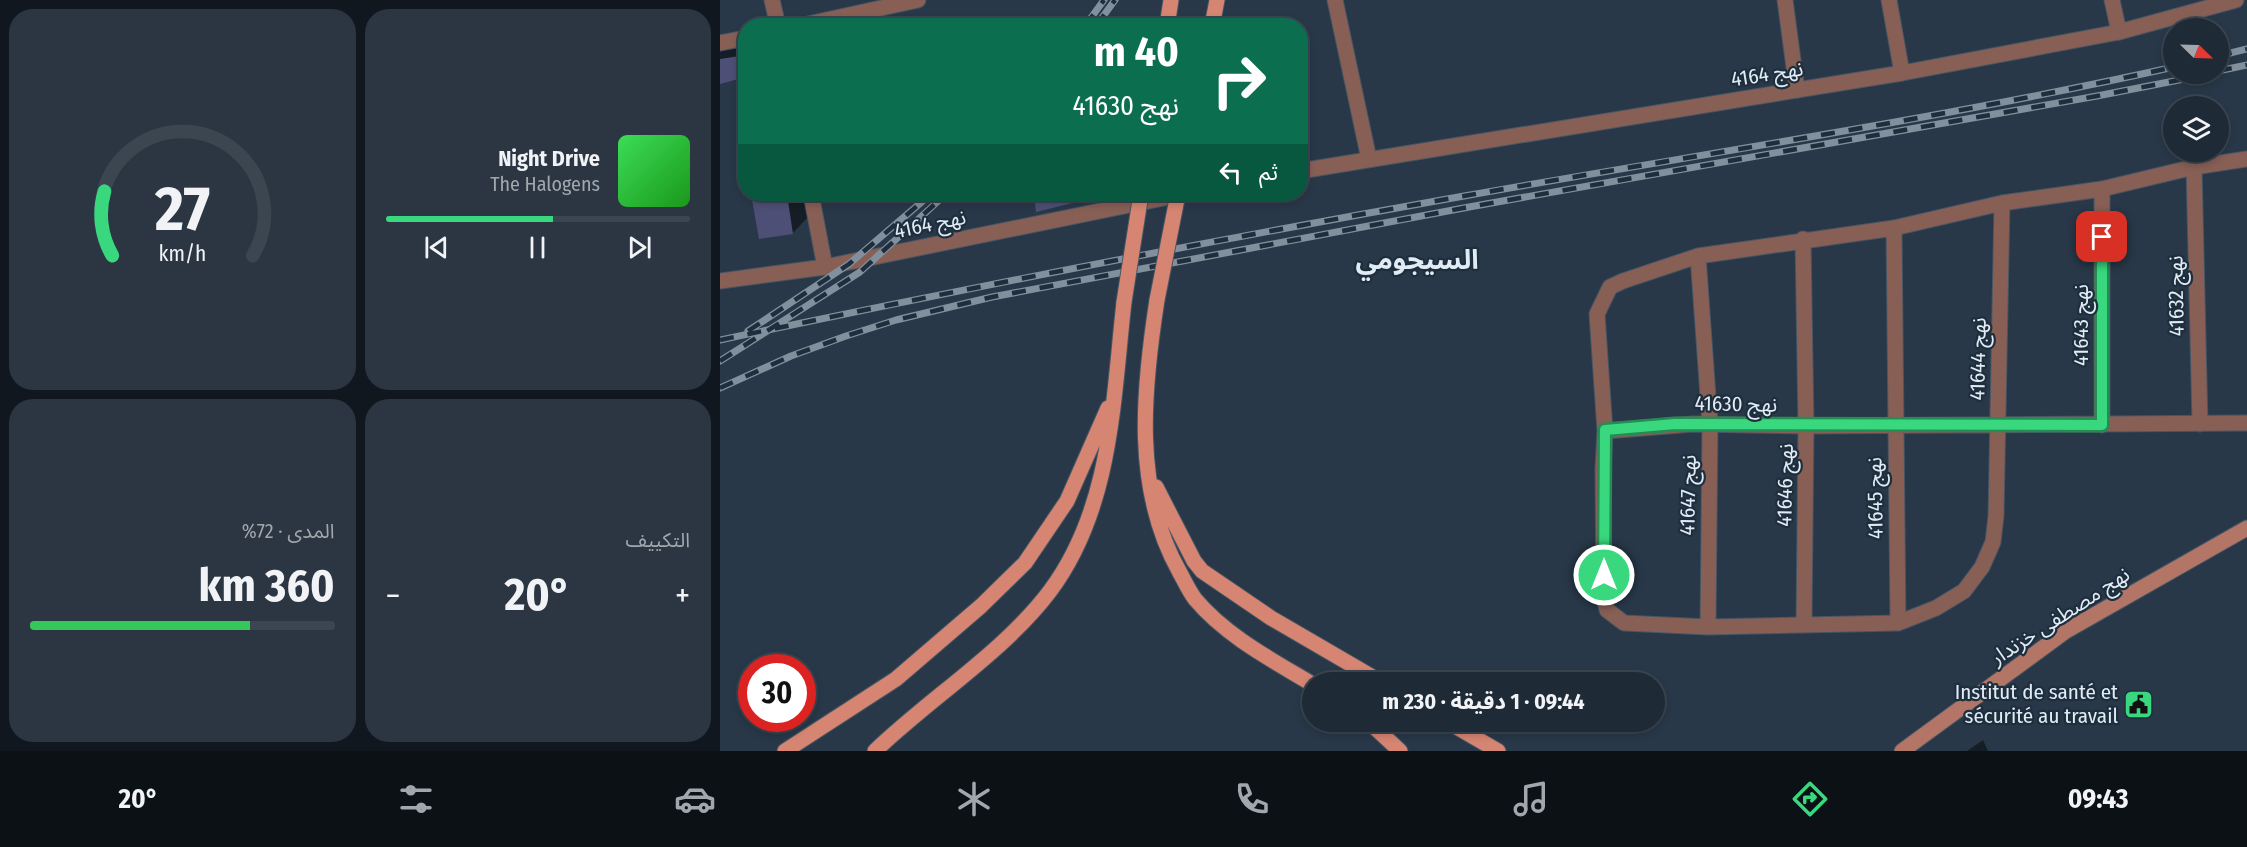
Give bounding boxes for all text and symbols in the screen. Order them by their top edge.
north arrow [2163,18,2229,84]
map controls [2163,18,2229,162]
text: 40 m [1094,27,1179,77]
icon: right [1200,42,1278,120]
street label: نهج 4164 [1729,55,1805,95]
text: نهج 41630 [1073,90,1179,122]
button: layers [2163,96,2229,162]
text: Night Drive [498,145,600,172]
icon: left [1214,156,1247,189]
text: ثم [1259,159,1278,186]
text: The Halogens [490,172,600,196]
text: 27 [154,173,210,248]
street label: نهج 4164 [892,204,969,246]
pin [2076,211,2127,262]
icon: arrive [2085,220,2118,253]
icon: previous [420,231,453,264]
icon: pause [521,231,554,264]
icon: next [623,231,656,264]
text: km/h [158,242,206,268]
district label: السيجومي [1355,244,1479,281]
street label: نهج 41632 [2162,255,2192,337]
street label: نهج 41643 [2068,284,2096,366]
street label: نهج 41644 [1964,317,1994,401]
street label: نهج 41630 [1694,390,1778,420]
street label: نهج 41646 [1771,443,1801,527]
street label: نهج 41647 [1674,454,1704,536]
street label: نهج 41645 [1861,457,1891,539]
text: المدى · 72% [242,519,335,543]
text: التكييف [626,528,690,552]
position arrow [1572,543,1636,607]
text: 360 km [198,559,335,613]
street label: نهج مصطفى خزندار [1985,561,2136,673]
text: 20° [504,568,571,622]
text: − [386,576,400,616]
text: + [675,576,690,616]
speed limit sign: 30 [738,654,816,732]
place label: Institut de santé et sécurité au travail [1955,679,2118,729]
text: 09:44 · 1 دقيقة · 230 m [1382,688,1585,715]
public building icon: Institut de santé et sécurité au travail [2123,688,2155,720]
icon: filters [395,778,437,820]
icon: car [674,778,716,820]
icon: climate [953,778,995,820]
icon: phone [1231,778,1273,820]
icon: music [1510,778,1552,820]
icon: directions [1789,778,1831,820]
text: 20° [118,783,158,815]
text: 09:43 [2068,783,2129,815]

